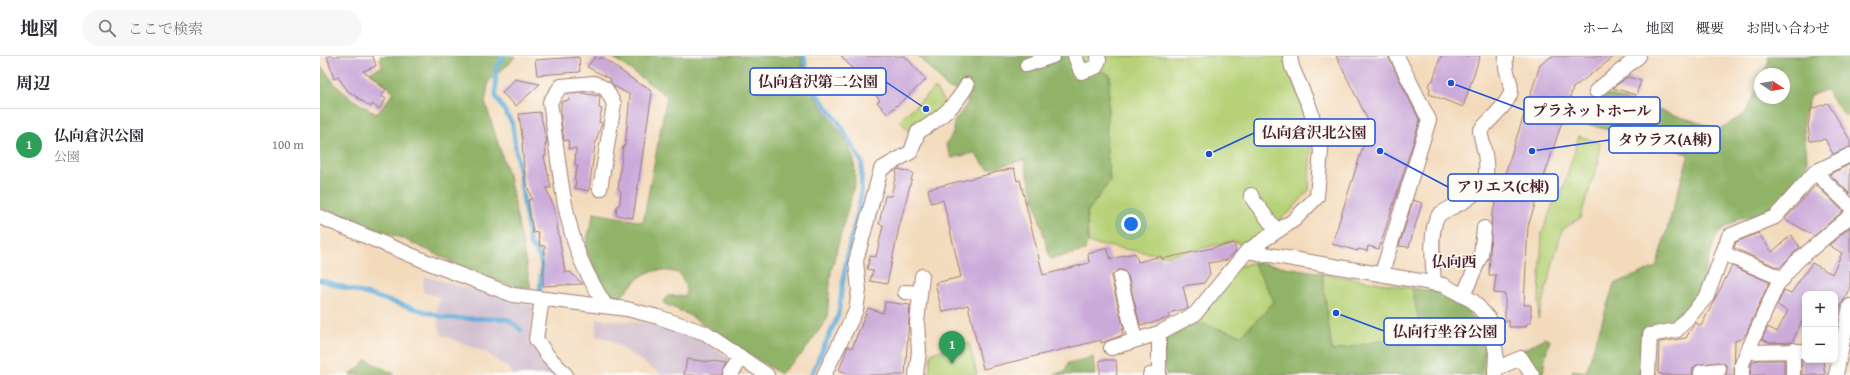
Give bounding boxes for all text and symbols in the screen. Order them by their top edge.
search box [82,10,362,46]
text: 地図 [20,14,58,42]
icon: search [96,17,118,39]
text: ここで検索 [128,18,203,39]
text: ホーム [1582,18,1624,38]
text: 地図 [1646,18,1674,38]
text: 概要 [1696,18,1724,38]
text: お問い合わせ [1746,18,1830,38]
callout: 仏向倉沢第二公園 [750,68,886,95]
north arrow [1754,68,1790,104]
text: 周辺 [16,70,50,95]
text: 仏向倉沢第二公園 [758,71,878,92]
callout: プラネットホール [1524,97,1660,124]
text: プラネットホール [1532,100,1652,121]
callout: 仏向倉沢北公園 [1254,119,1375,146]
text: 仏向倉沢北公園 [1261,122,1367,143]
text: 仏向倉沢公園 [54,125,144,146]
callout: タウラス(A棟) [1609,126,1720,153]
text: タウラス(A棟) [1618,129,1712,150]
text: 1 [26,135,32,154]
text: 100 m [272,135,304,154]
text: 公園 [54,147,80,166]
callout: アリエス(C棟) [1448,174,1558,201]
text: アリエス(C棟) [1457,176,1549,197]
your location [1121,214,1141,234]
district label: 仏向西 [1431,251,1477,272]
map controls [1802,291,1838,363]
button: + [1802,291,1838,327]
callout: 仏向行坐谷公園 [1384,318,1505,345]
text: 仏向行坐谷公園 [1392,321,1498,342]
button: − [1802,327,1838,363]
pin: 1 [939,331,965,364]

